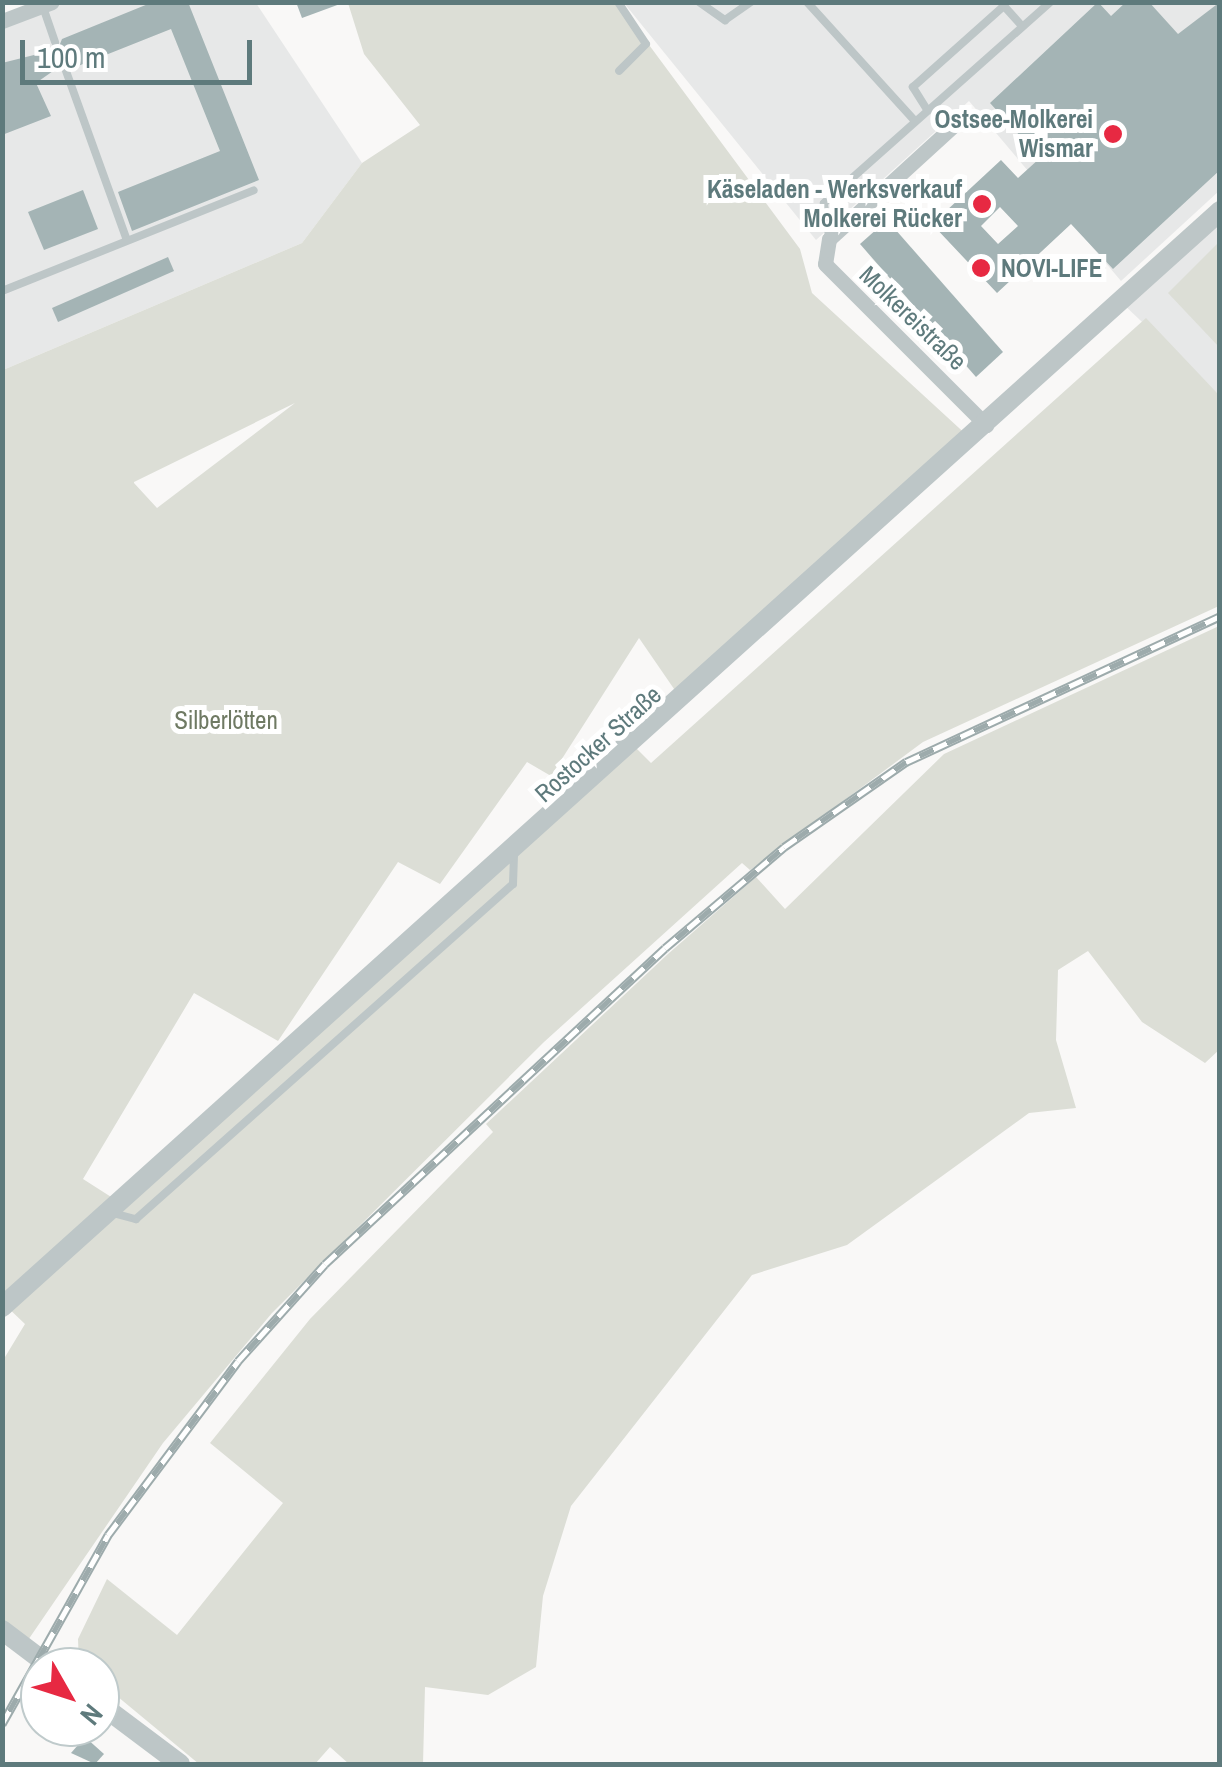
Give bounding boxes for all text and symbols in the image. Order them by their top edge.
scale bar [25,20,258,82]
text: 100 m [37,37,105,77]
place label: Ostsee-Molkerei Wismar [935,105,1093,164]
marker: Ostsee-Molkerei Wismar [1102,123,1124,145]
place label: Käseladen - Werksverkauf Molkerei Rücker [707,175,962,234]
marker: Käseladen - Werksverkauf Molkerei Rücker [971,193,993,215]
place label: NOVI-LIFE [1001,253,1102,283]
marker: NOVI-LIFE [970,257,992,279]
street label: Molkereistraße [853,260,973,376]
street label: Rostocker Straße [529,679,667,809]
park label: Silberlötten [174,705,278,735]
north arrow [20,1647,120,1747]
text: N [72,1696,112,1733]

